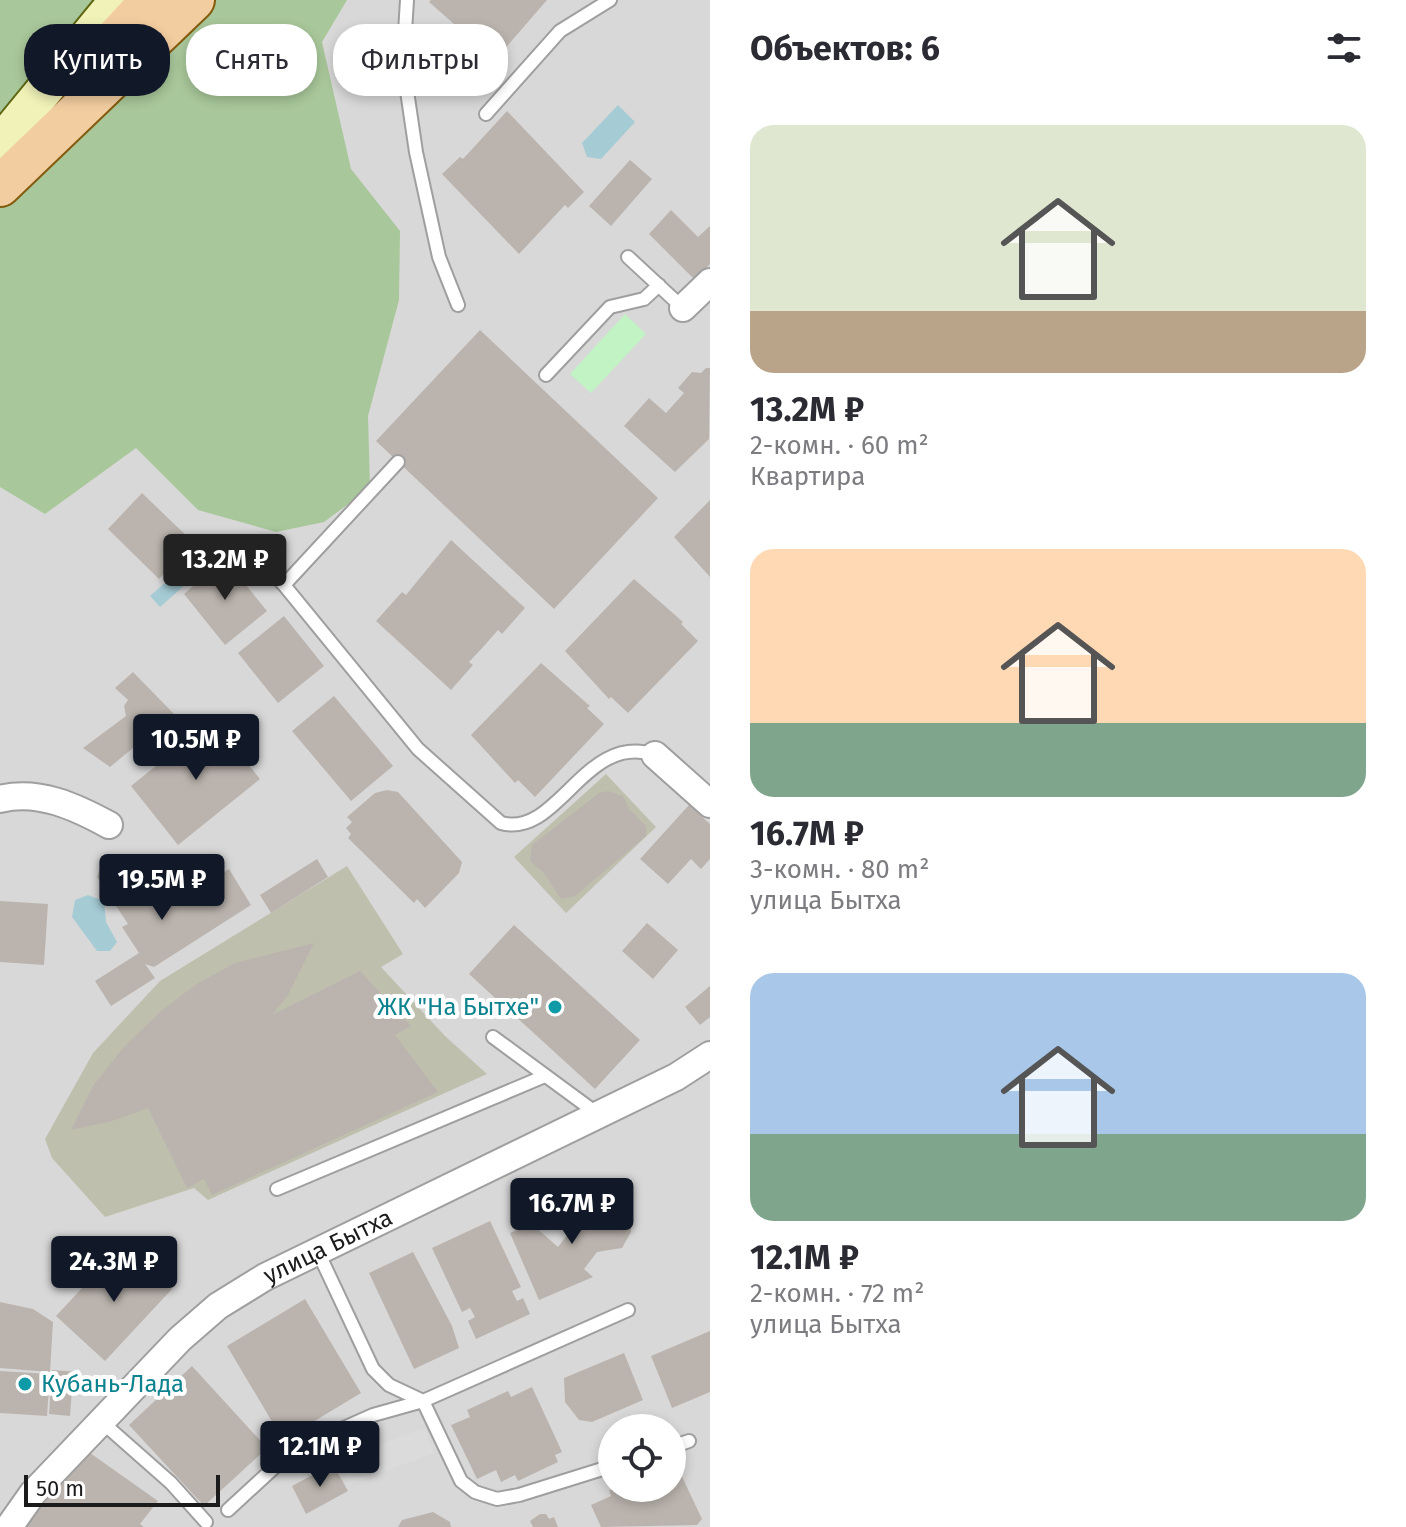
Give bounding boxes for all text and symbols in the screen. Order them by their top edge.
chip: Купить [24,24,170,96]
chip: Снять [186,24,317,96]
chip: Фильтры [333,24,508,96]
icon: filters [1322,26,1366,70]
text: Объектов: 6 [750,28,940,69]
icon: home [986,177,1130,321]
text: 13.2M ₽ [750,389,864,430]
text: 2-комн. · 60 m² [750,430,929,461]
text: Квартира [750,461,865,492]
pin: 13.2M ₽ [151,534,299,602]
text: 13.2M ₽ [181,544,269,575]
icon: home [986,601,1130,745]
pin: 10.5M ₽ [122,714,270,782]
text: 10.5M ₽ [151,724,241,755]
text: 16.7M ₽ [750,813,864,854]
pin: 19.5M ₽ [88,854,236,922]
text: 3-комн. · 80 m² [750,854,929,885]
text: 19.5M ₽ [117,864,207,895]
text: улица Бытха [750,885,902,916]
place label: ЖК "На Бытхе" [377,993,539,1021]
marker: ЖК "На Бытхе" [546,998,564,1016]
icon: home [986,1025,1130,1169]
pin: 16.7M ₽ [498,1178,646,1246]
text: 16.7M ₽ [528,1188,616,1219]
street label: улица Бытха [259,1203,397,1290]
pin: 24.3M ₽ [40,1236,188,1304]
text: 12.1M ₽ [750,1237,859,1278]
text: 24.3M ₽ [69,1246,159,1277]
text: 2-комн. · 72 m² [750,1278,924,1309]
text: улица Бытха [750,1309,902,1340]
place label: Кубань-Лада [41,1370,184,1398]
marker: Кубань-Лада [16,1375,34,1393]
map controls [598,1414,686,1502]
button: locate [598,1414,686,1502]
pin: 12.1M ₽ [246,1421,394,1489]
text: 12.1M ₽ [278,1431,362,1462]
scale bar [24,1471,220,1507]
text: 50 m [36,1475,84,1502]

